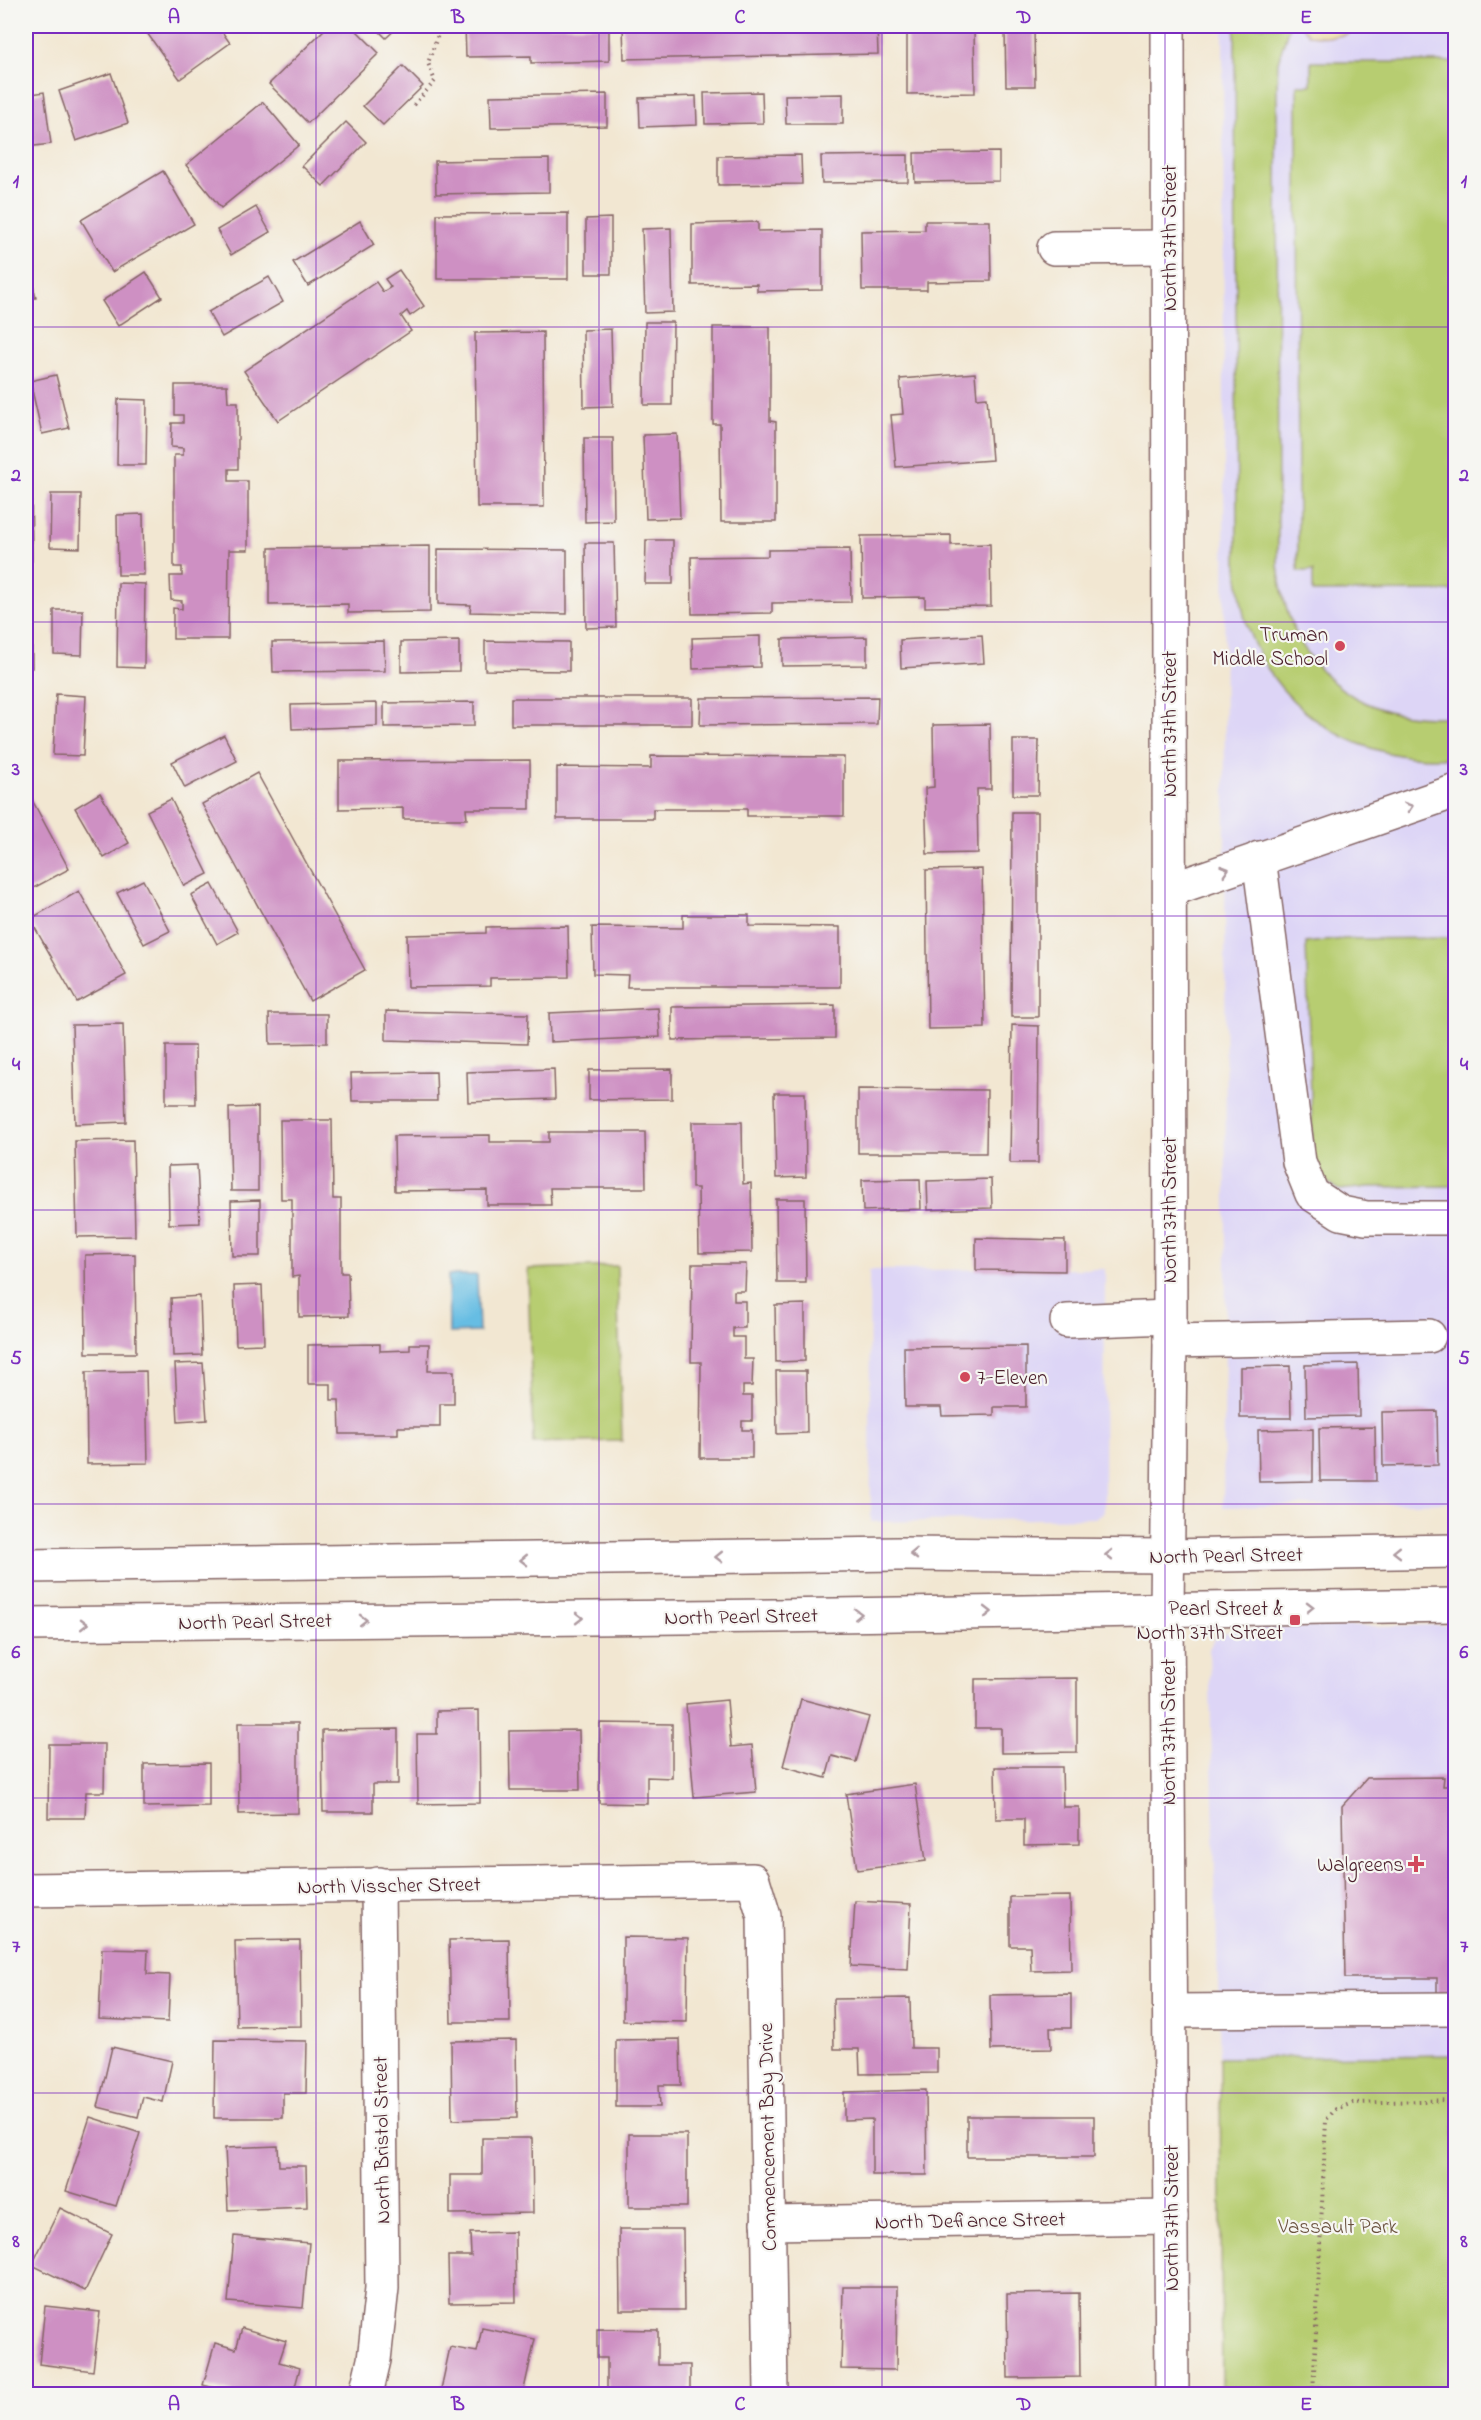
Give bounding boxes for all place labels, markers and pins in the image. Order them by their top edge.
place label: Truman Middle School [1212,621,1328,675]
marker: Truman Middle School [1333,639,1347,653]
place label: 7-Eleven [977,1364,1048,1394]
marker: 7-Eleven [958,1370,972,1384]
place label: Pearl Street & North 37th Street [1137,1595,1283,1649]
marker: Pearl Street & North 37th Street [1288,1613,1302,1627]
place label: Walgreens [1317,1851,1404,1883]
marker: Walgreens [1409,1857,1423,1871]

